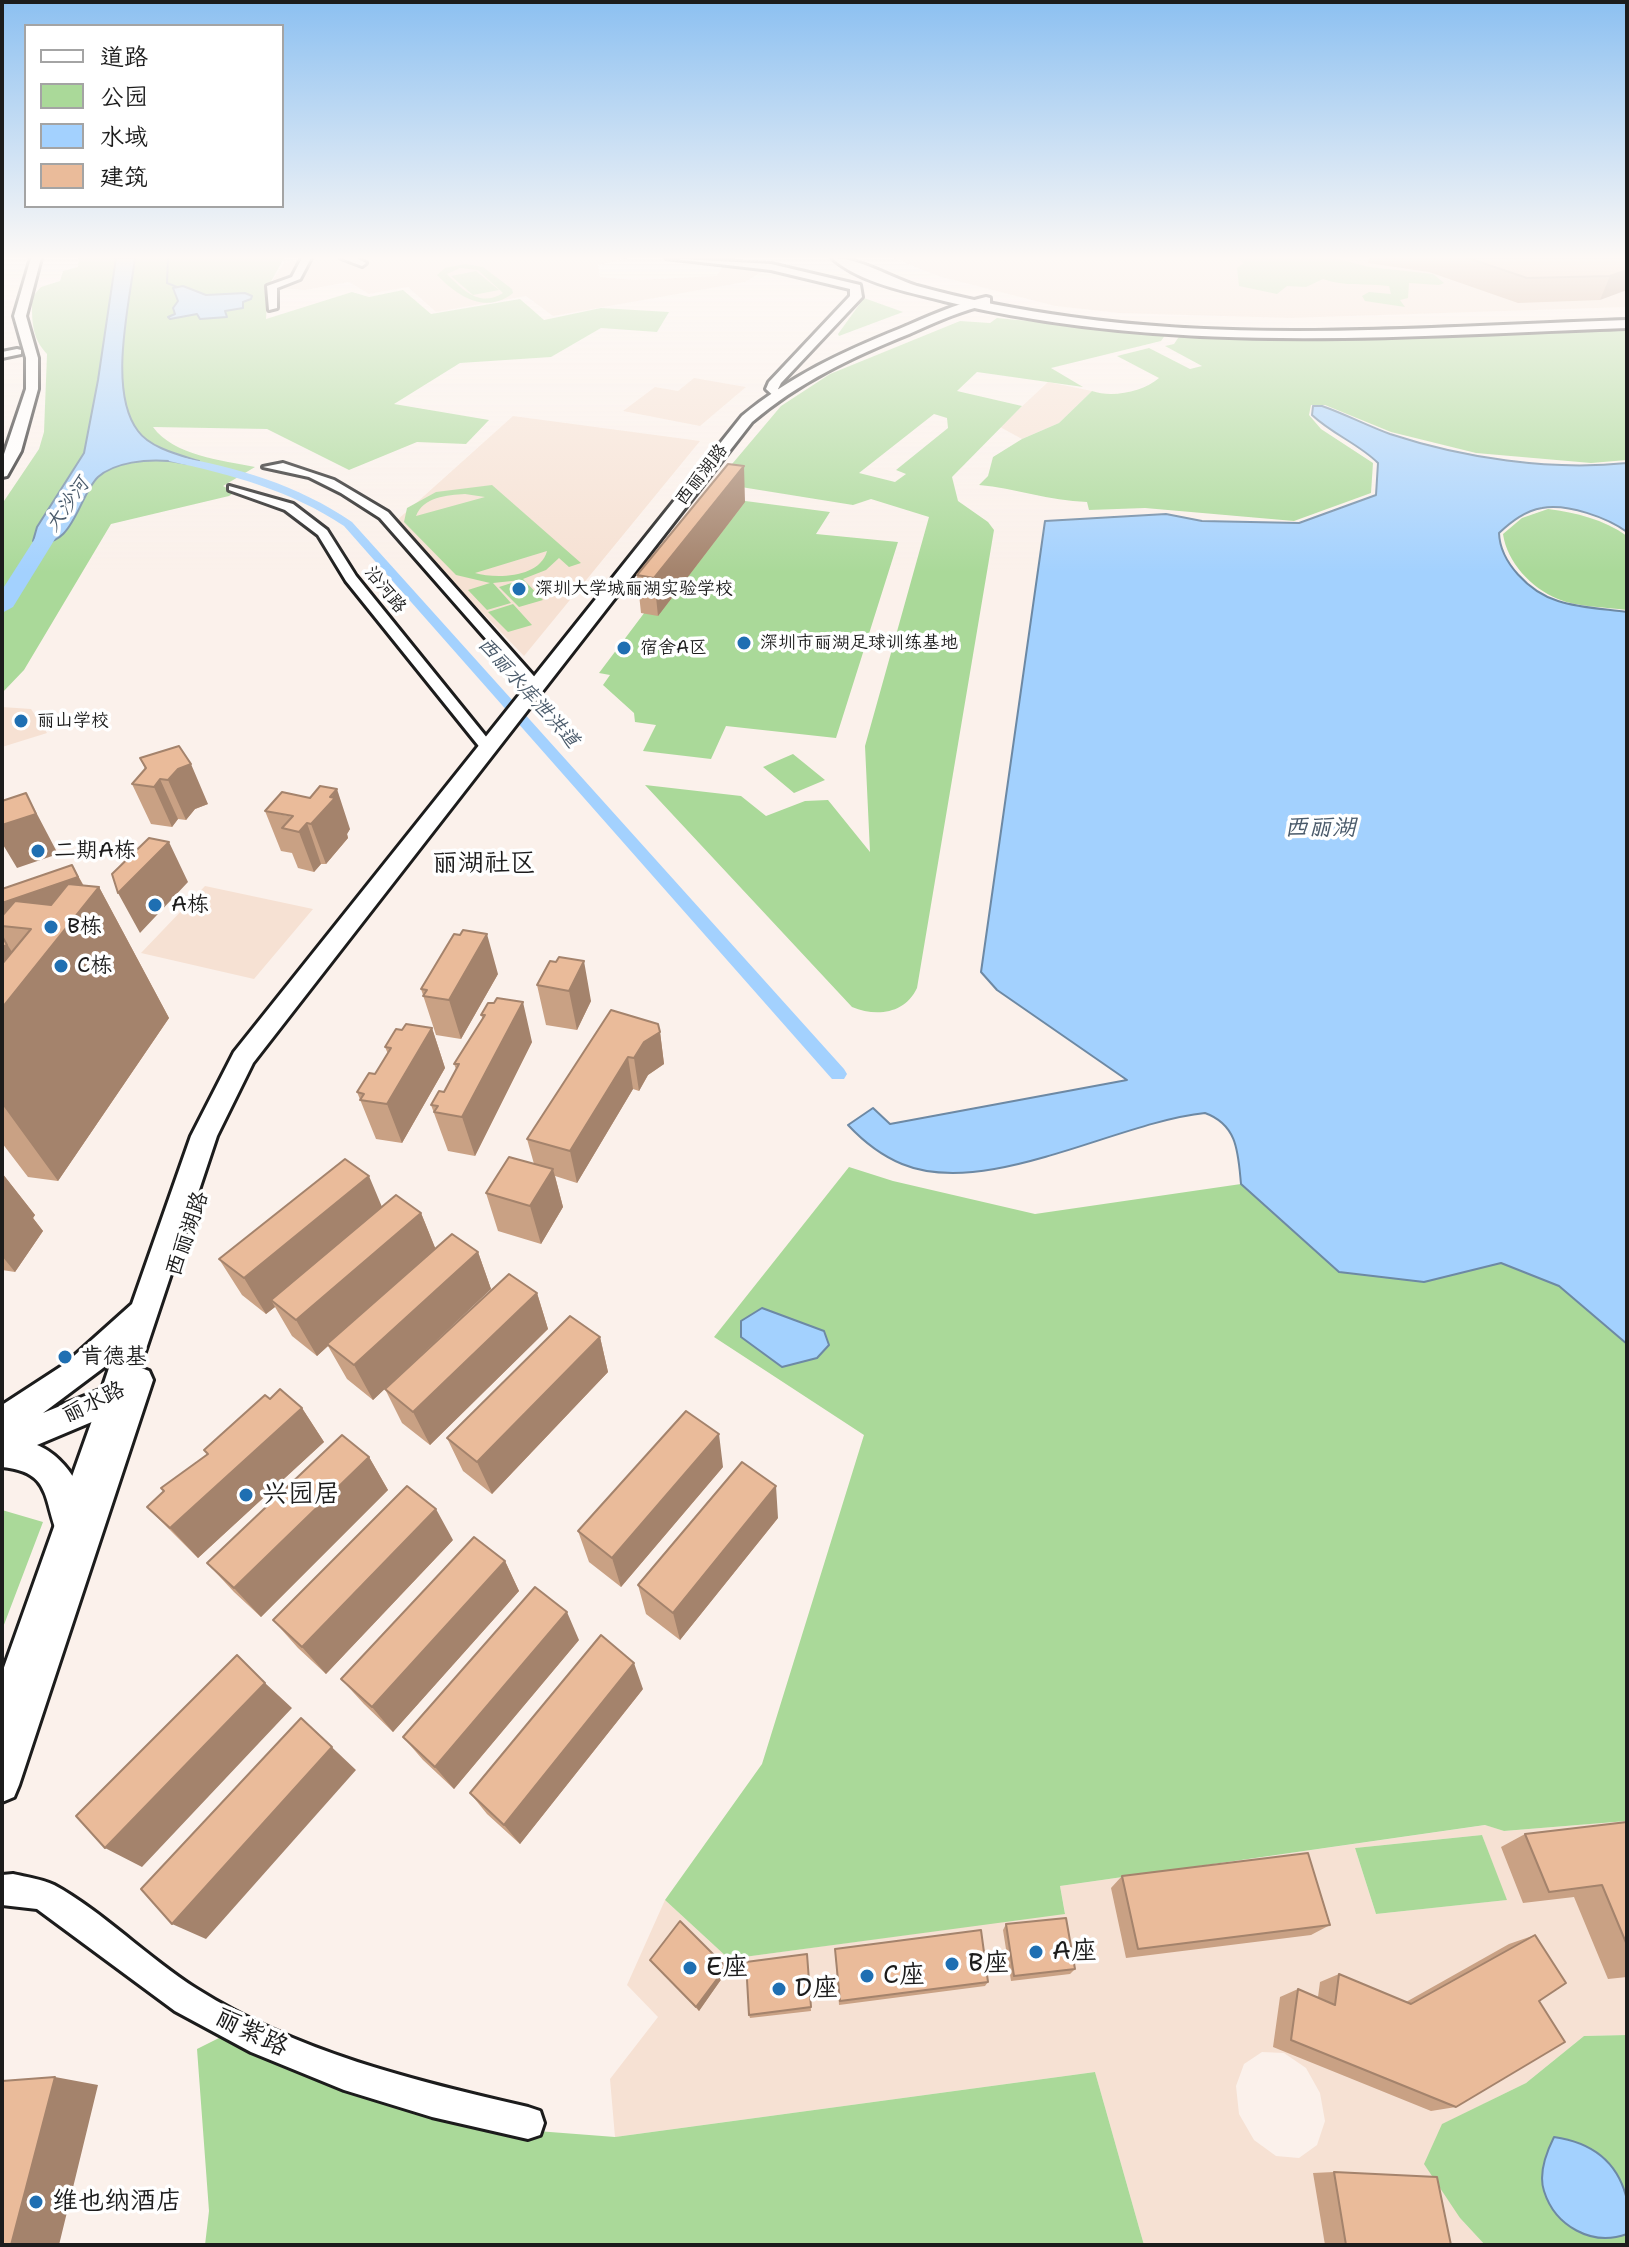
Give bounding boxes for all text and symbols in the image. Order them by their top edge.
legend [24,24,284,208]
text: 道路 [100,41,148,73]
text: 公园 [100,81,148,113]
text: 水域 [100,121,148,153]
text: 建筑 [100,161,148,193]
street label: 西丽湖路 [671,440,733,510]
water label: 大沙河 [41,474,95,536]
street label: 沿河路 [360,562,410,618]
place label: 深圳大学城丽湖实验学校 [535,578,733,600]
marker: 深圳大学城丽湖实验学校 [510,580,528,598]
place label: 深圳市丽湖足球训练基地 [760,632,958,654]
water label: 西丽水库泄洪道 [472,633,584,753]
marker: 深圳市丽湖足球训练基地 [735,634,753,652]
place label: 宿舍A区 [640,637,707,659]
marker: 宿舍A区 [615,639,633,657]
place label: 丽山学校 [37,710,109,732]
marker: 丽山学校 [12,712,30,730]
water label: 西丽湖 [1284,815,1356,843]
place label: 二期A栋 [54,838,136,864]
marker: 二期A栋 [29,842,47,860]
district label: 丽湖社区 [432,848,536,880]
place label: A栋 [171,892,209,918]
marker: A栋 [146,896,164,914]
place label: B栋 [67,914,102,940]
marker: B栋 [42,918,60,936]
place label: C栋 [77,953,112,979]
marker: C栋 [52,957,70,975]
street label: 西丽湖路 [161,1188,215,1280]
place label: 肯德基 [81,1344,147,1370]
marker: 肯德基 [56,1348,74,1366]
street label: 丽水路 [59,1377,129,1429]
place label: 兴园居 [262,1479,340,1511]
marker: 兴园居 [237,1486,255,1504]
place label: A座 [1052,1936,1097,1968]
marker: A座 [1027,1943,1045,1961]
place label: B座 [968,1948,1009,1980]
place label: E座 [706,1952,748,1984]
marker: B座 [943,1955,961,1973]
marker: E座 [681,1959,699,1977]
place label: C座 [883,1960,925,1992]
marker: C座 [858,1967,876,1985]
place label: D座 [795,1973,838,2005]
marker: D座 [770,1980,788,1998]
street label: 丽紫路 [209,2002,293,2064]
place label: 维也纳酒店 [52,2186,182,2218]
marker: 维也纳酒店 [27,2193,45,2211]

